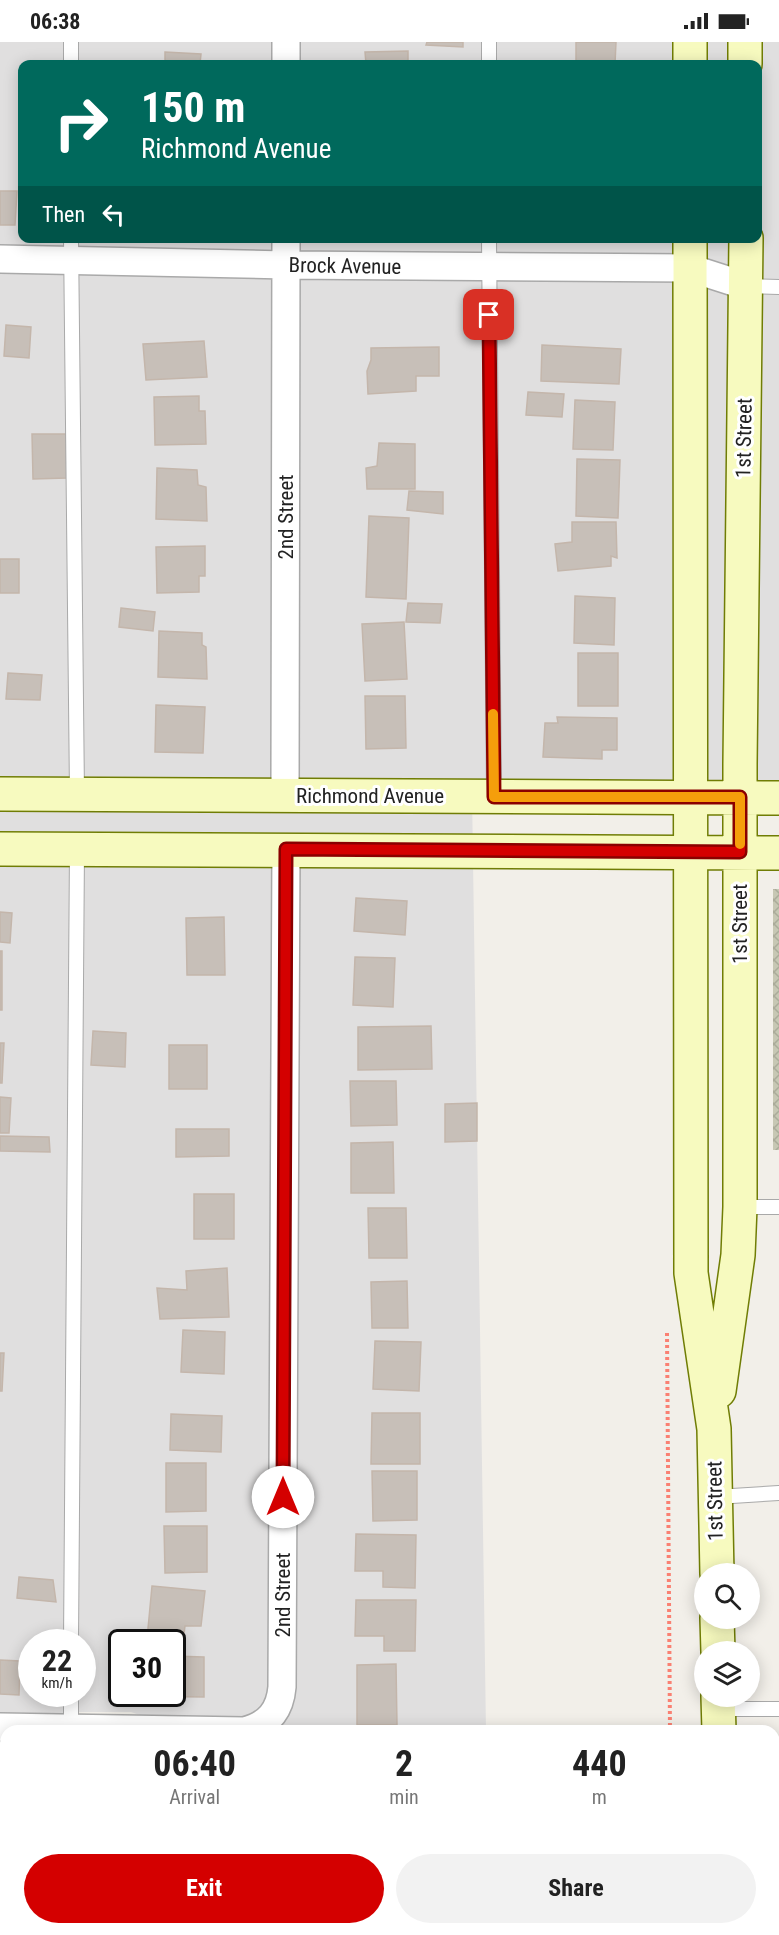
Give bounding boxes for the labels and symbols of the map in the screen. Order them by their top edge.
street label: Brock Avenue [288,253,402,279]
pin [463,289,514,340]
street label: 1st Street [731,398,757,478]
street label: 2nd Street [274,475,298,559]
street label: Richmond Avenue [296,784,444,808]
street label: 1st Street [728,884,752,964]
street label: 1st Street [702,1461,728,1541]
position arrow [251,1465,315,1529]
street label: 2nd Street [271,1553,295,1637]
speed limit sign: 30 [108,1629,186,1707]

